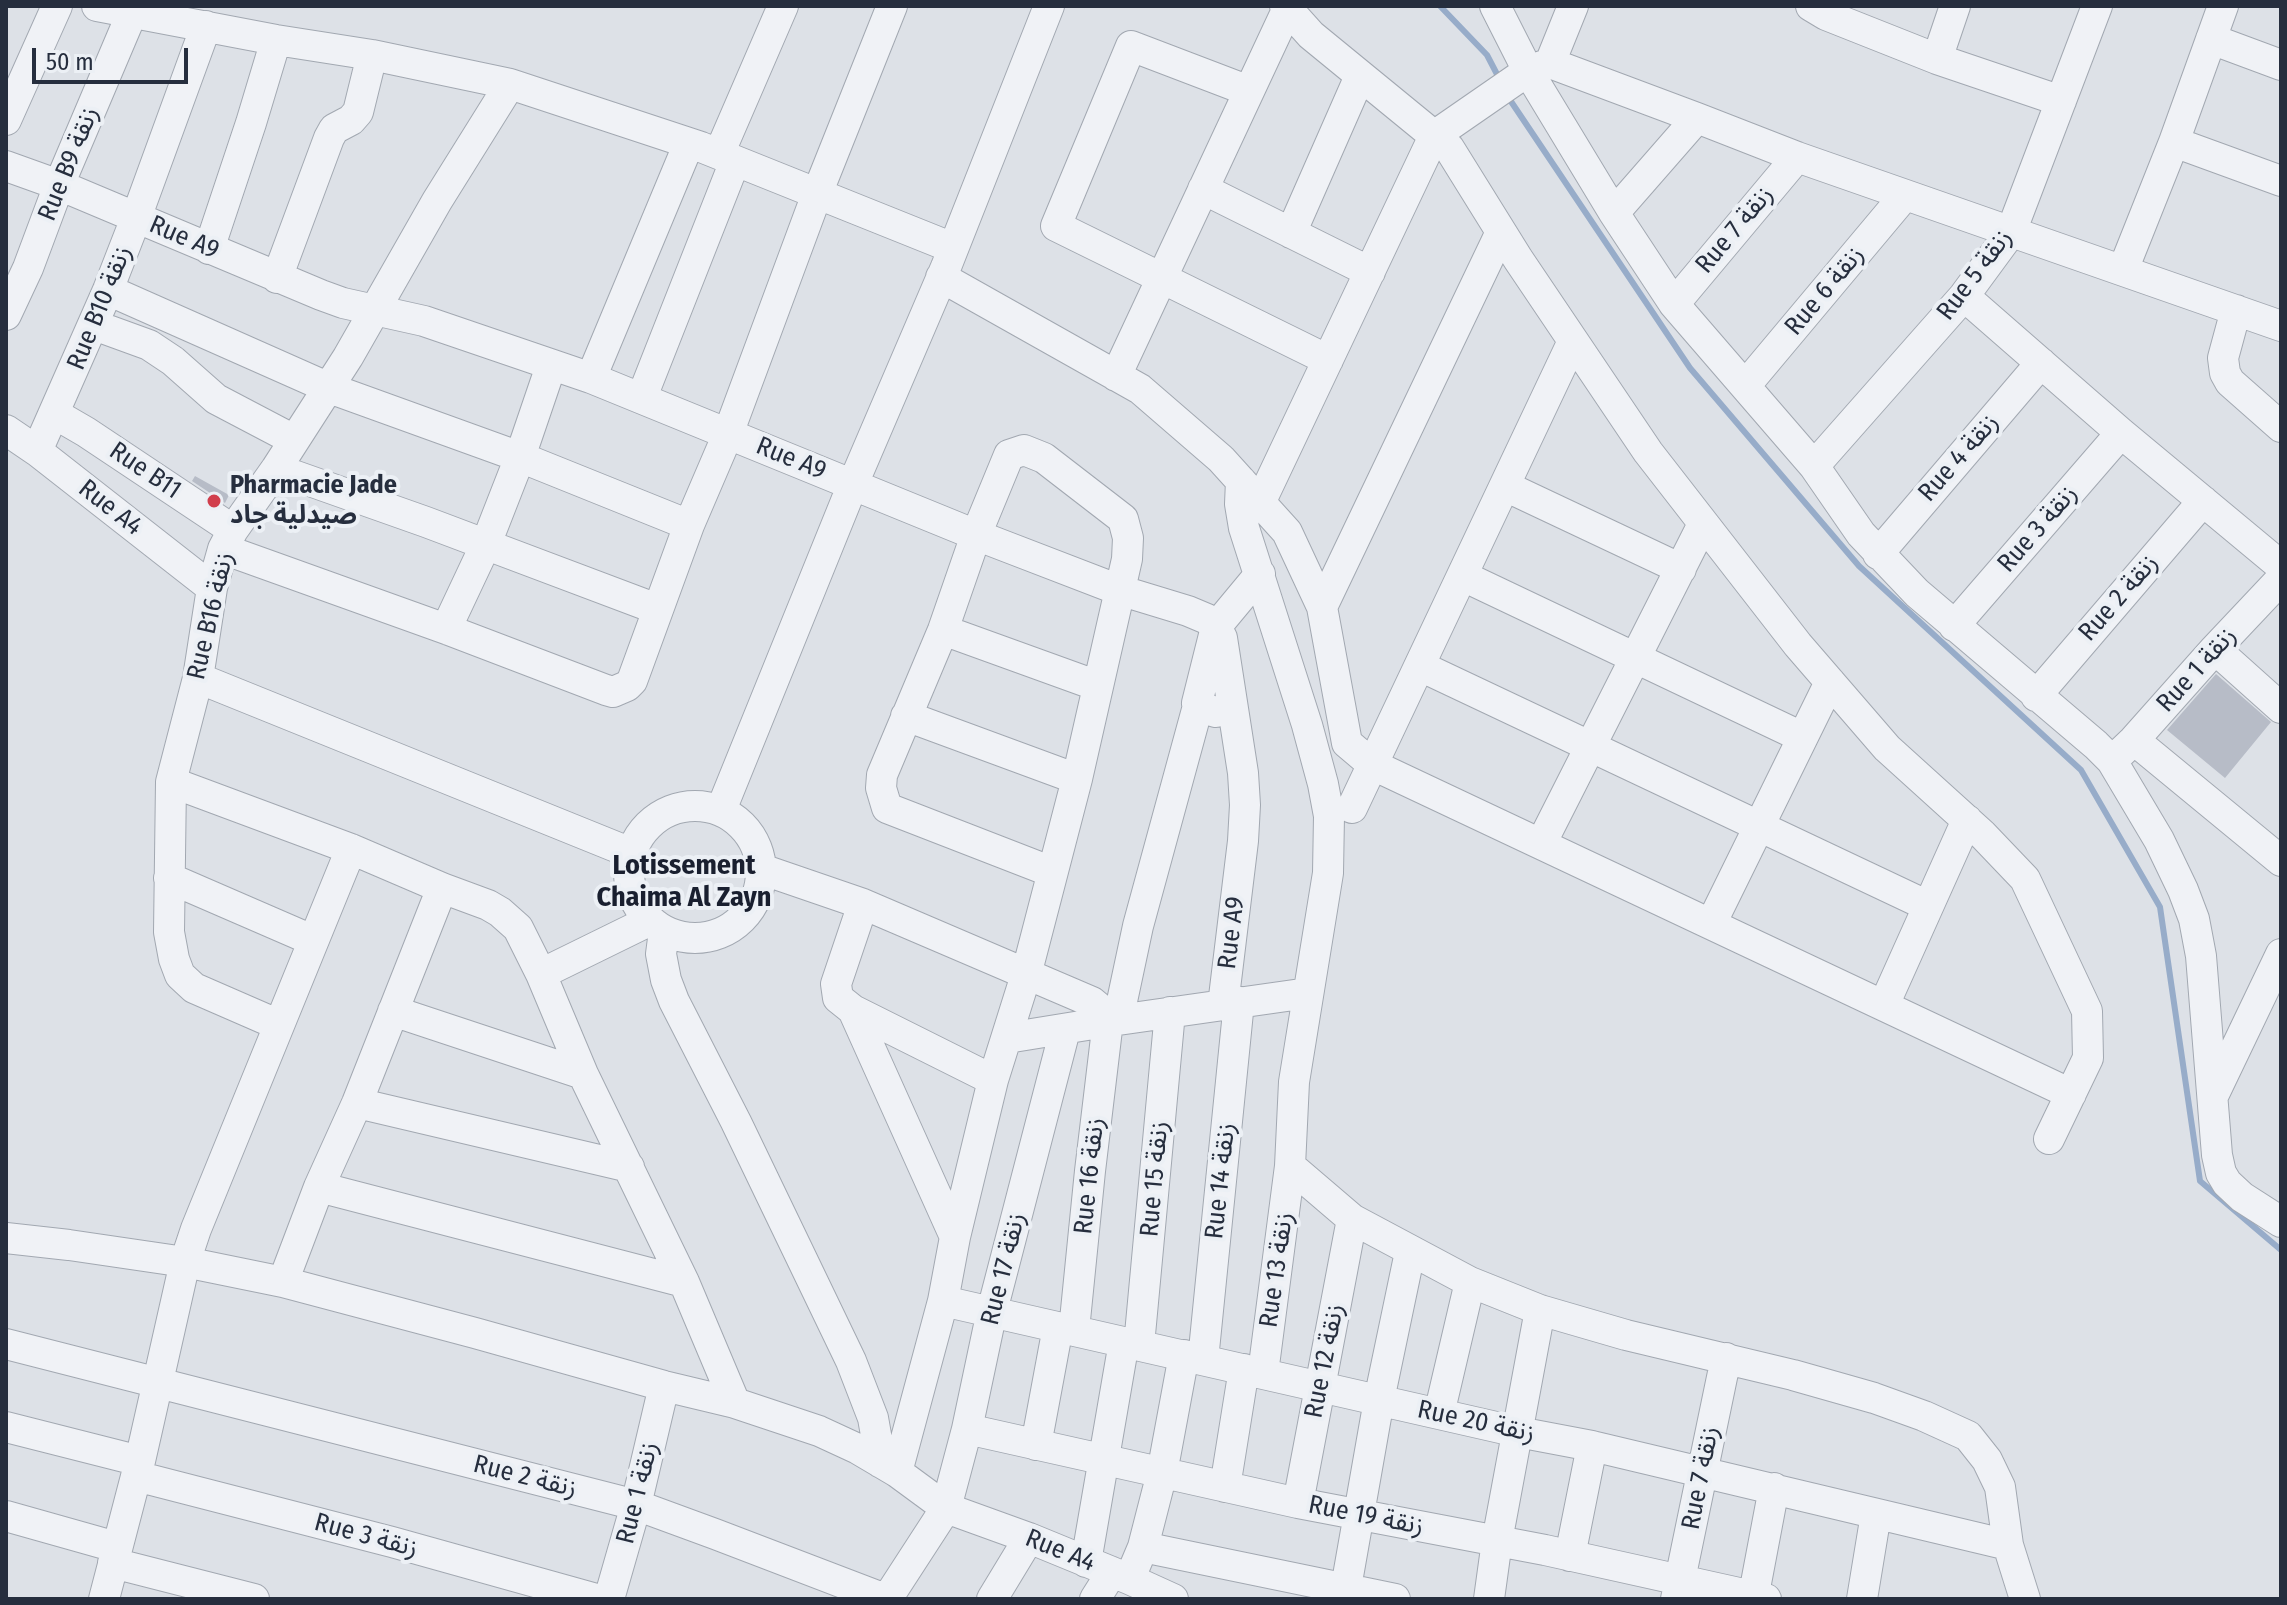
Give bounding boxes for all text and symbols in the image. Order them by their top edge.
scale bar [36,32,192,82]
text: 50 m [46,48,94,76]
street label: Rue B9 زنقة [32,102,106,226]
street label: Rue 7 زنقة [1689,180,1781,280]
street label: Rue A9 [144,209,224,267]
street label: Rue 5 زنقة [1931,223,2019,327]
street label: Rue 6 زنقة [1779,240,1871,342]
street label: Rue B10 زنقة [61,241,139,375]
street label: Rue 4 زنقة [1912,408,2006,508]
street label: Rue A9 [751,431,831,487]
street label: Rue B11 [103,436,187,506]
place label: Pharmacie Jade صيدلية جاد [230,470,397,532]
street label: Rue A4 [72,473,148,543]
street label: Rue 3 زنقة [1992,479,2084,579]
marker: Pharmacie Jade صيدلية جاد [205,492,223,510]
street label: Rue 2 زنقة [2073,548,2165,648]
street label: Rue B16 زنقة [181,549,241,683]
street label: Rue 1 زنقة [2151,621,2243,719]
district label: Lotissement Chaima Al Zayn [597,849,771,915]
street label: Rue A9 [1212,895,1252,971]
street label: Rue 16 زنقة [1068,1116,1112,1236]
street label: Rue 15 زنقة [1134,1120,1176,1238]
street label: Rue 14 زنقة [1199,1121,1243,1241]
street label: Rue 17 زنقة [975,1210,1033,1328]
street label: Rue 13 زنقة [1253,1210,1301,1330]
street label: Rue 12 زنقة [1299,1301,1351,1421]
street label: Rue 20 زنقة [1415,1394,1537,1450]
street label: Rue 7 زنقة [1676,1424,1726,1532]
street label: Rue 1 زنقة [610,1439,666,1547]
street label: Rue 2 زنقة [470,1449,580,1505]
street label: Rue 19 زنقة [1306,1490,1426,1542]
street label: Rue 3 زنقة [311,1507,421,1565]
street label: Rue A4 [1021,1523,1099,1579]

